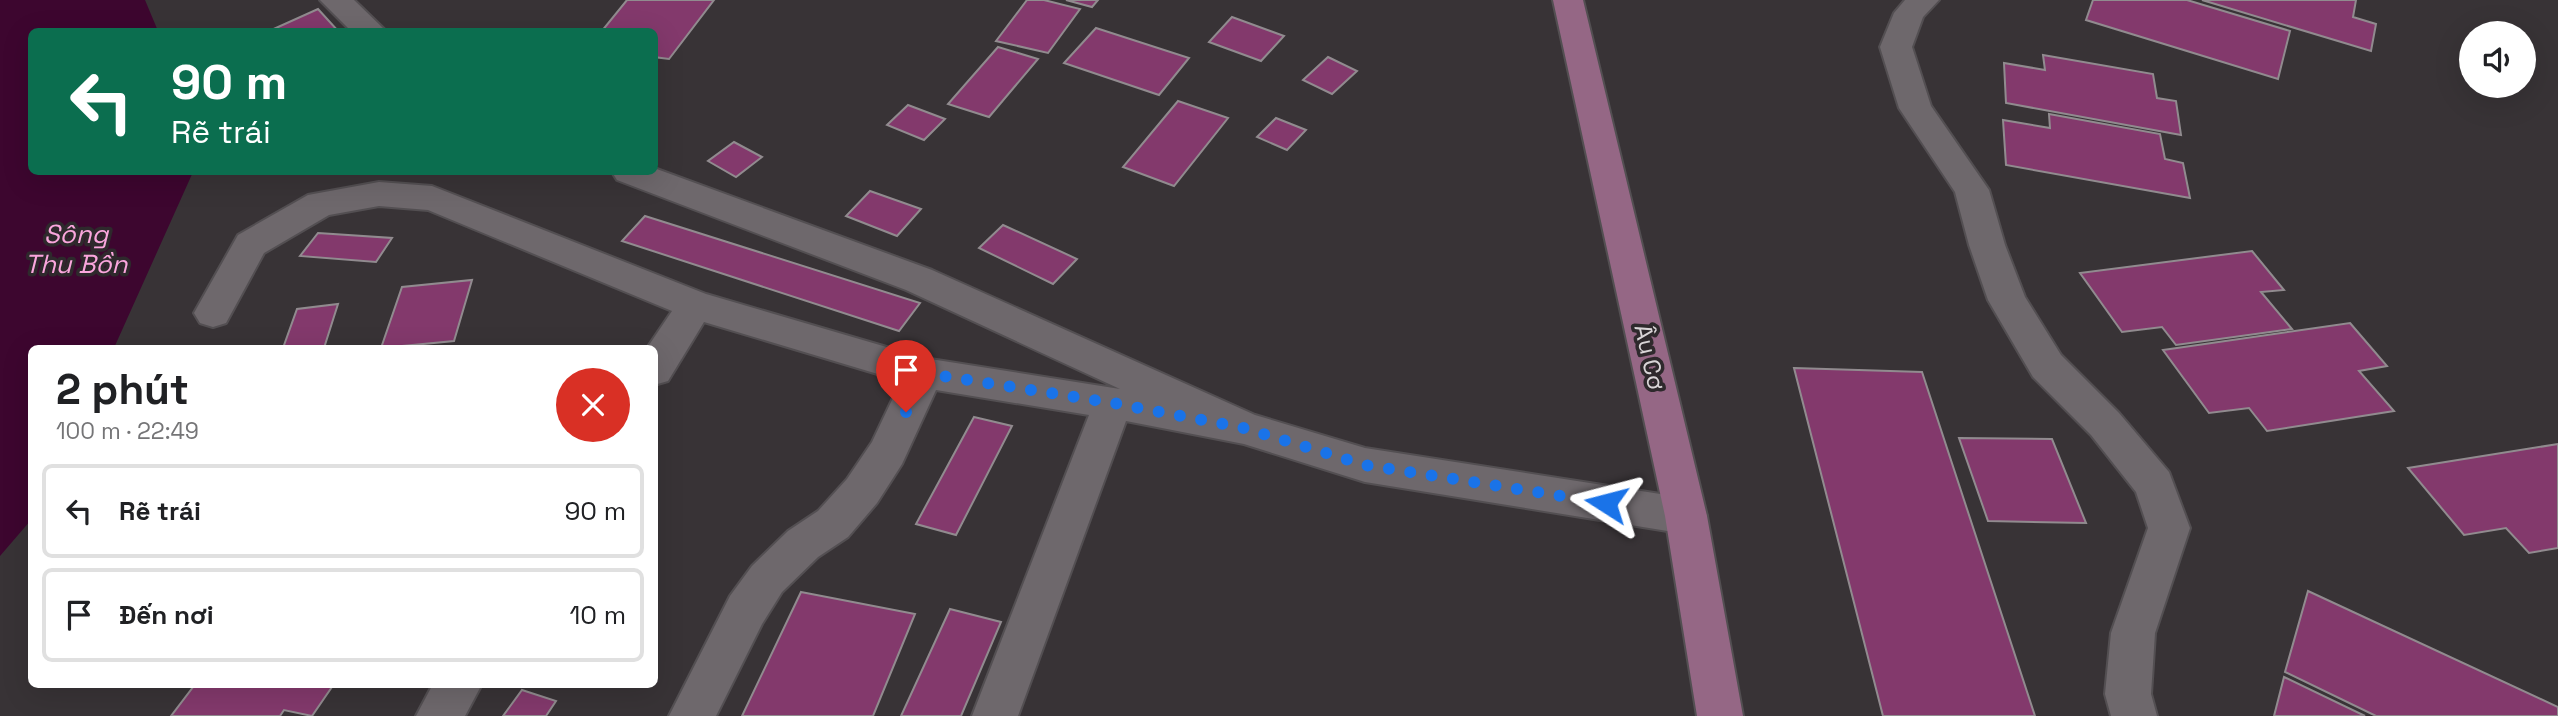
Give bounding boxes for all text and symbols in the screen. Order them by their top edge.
map controls [2459,21,2536,98]
button: sound [2459,21,2536,98]
text: 90 m [171,51,287,113]
icon: left [56,56,147,147]
text: Rẽ trái [171,112,271,152]
water label: Sông Thu Bồn [25,217,128,281]
street label: Âu Cơ [1627,321,1673,393]
pin [876,340,936,412]
icon: arrive [887,351,925,389]
text: 2 phút [56,363,189,416]
button: close [556,368,630,442]
text: 100 m · 22:49 [56,416,199,446]
position arrow [1569,466,1643,540]
icon: left [60,492,98,530]
text: Rẽ trái [119,494,201,528]
text: 90 m [564,494,626,528]
icon: arrive [60,596,98,634]
text: Đến nơi [119,598,214,632]
text: 10 m [569,598,626,632]

